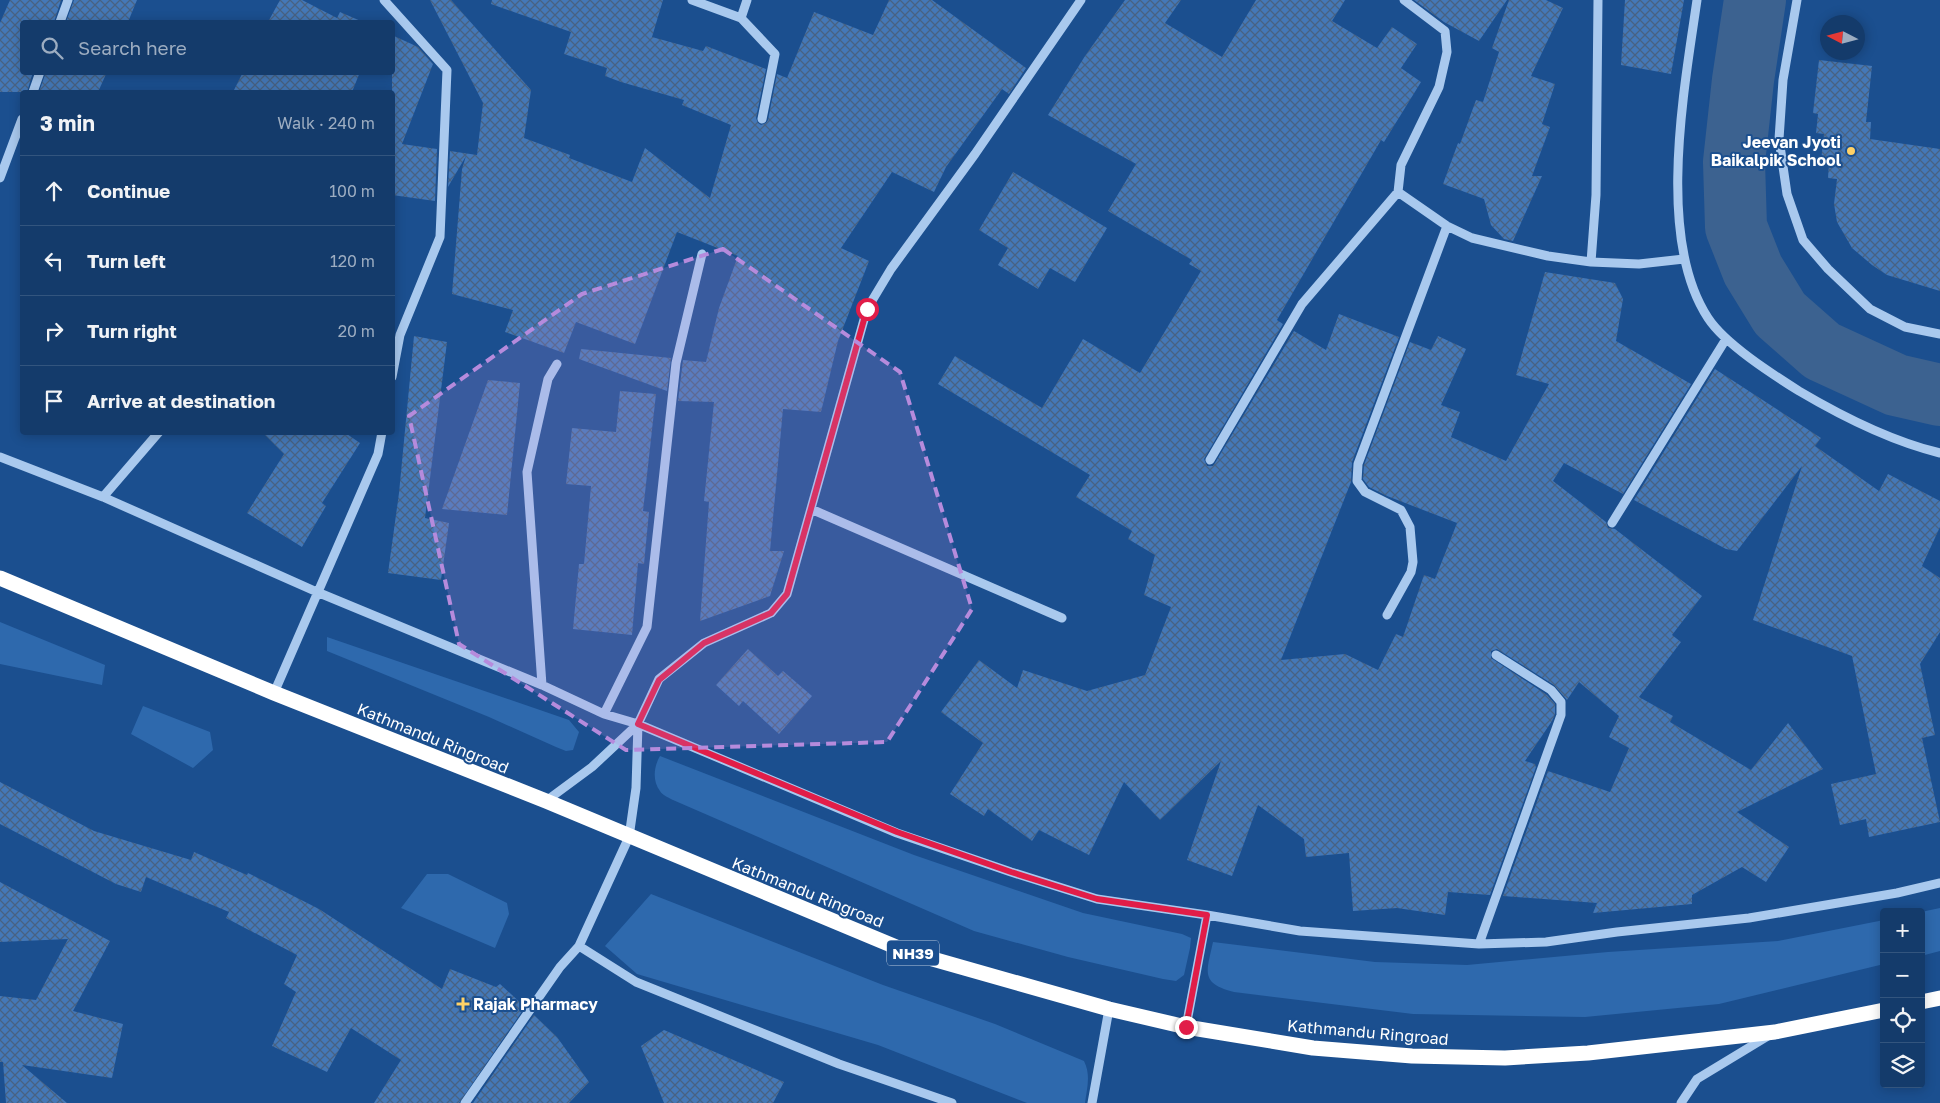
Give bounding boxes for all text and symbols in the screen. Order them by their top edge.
north arrow [1820,15,1865,60]
search box [20,20,395,75]
icon: search [38,34,66,62]
text: Search here [78,36,187,59]
text: 3 min [40,110,95,136]
text: Walk · 240 m [277,113,375,133]
place label: Jeevan Jyoti Baikalpik School [1711,132,1842,170]
marker: Jeevan Jyoti Baikalpik School [1845,145,1857,157]
icon: ahead [40,177,68,205]
text: Continue [87,179,170,202]
text: 100 m [329,181,375,201]
icon: left [40,247,68,275]
text: Turn left [87,249,166,272]
text: 120 m [330,251,375,271]
route start [856,298,879,321]
icon: right [40,317,68,345]
text: Turn right [87,319,177,342]
text: 20 m [338,321,375,341]
icon: arrive [40,387,68,415]
text: Arrive at destination [87,389,275,412]
street label: Kathmandu Ringroad [354,698,512,778]
street label: Kathmandu Ringroad [729,852,887,932]
map controls [1880,908,1925,1088]
button: + [1880,908,1925,953]
road number: NH39 [887,940,939,966]
button: − [1880,953,1925,998]
place label: Rajak Pharmacy [473,994,598,1014]
marker: Rajak Pharmacy [457,998,469,1010]
button: locate [1880,998,1925,1043]
street label: Kathmandu Ringroad [1286,1015,1450,1049]
route end [1175,1016,1198,1039]
button: layers [1880,1043,1925,1088]

